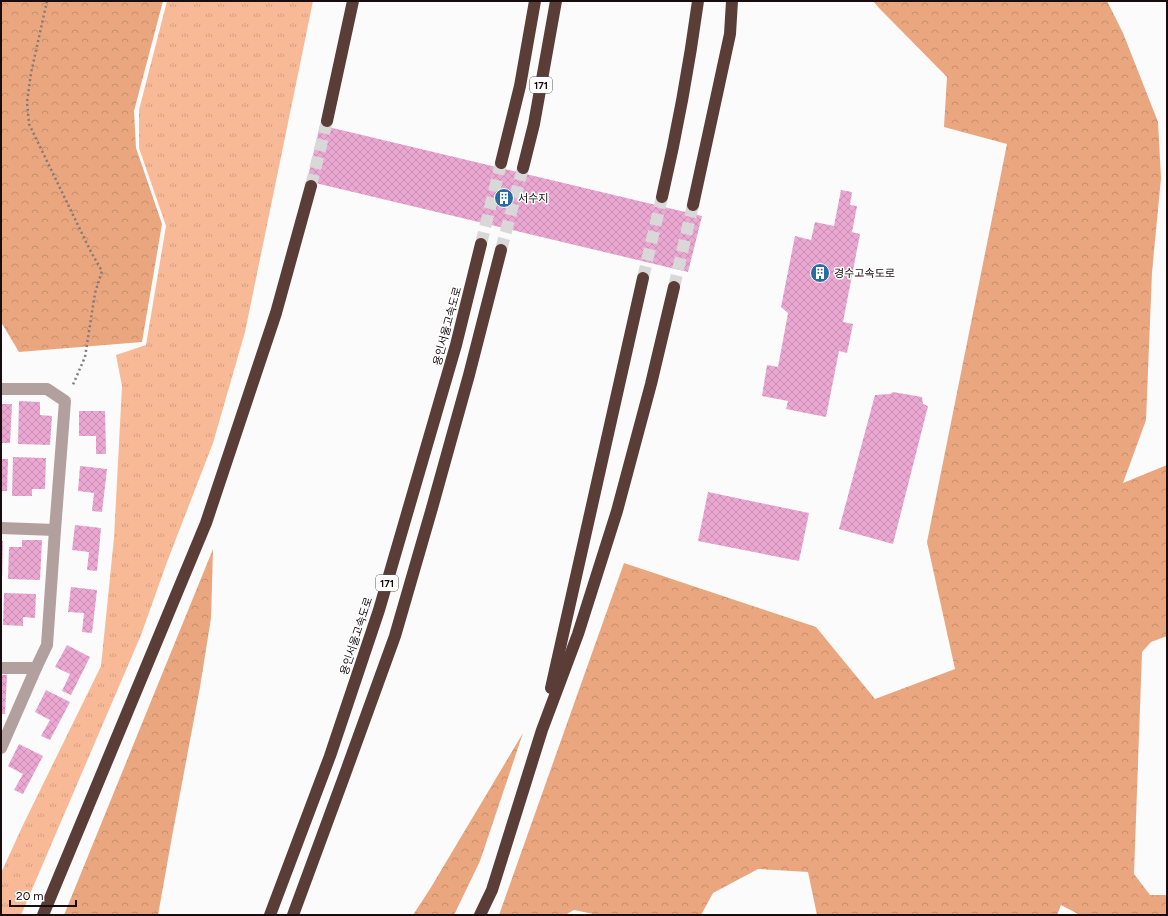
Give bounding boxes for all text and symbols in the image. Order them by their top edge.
road number: 171 [530,77,552,93]
building icon: 서수지 [493,187,515,209]
place label: 서수지 [518,192,548,205]
building icon: 경수고속도로 [809,262,831,284]
place label: 경수고속도로 [834,267,895,280]
street label: 용인서울고속도로 [431,285,464,367]
road number: 171 [376,575,398,591]
street label: 용인서울고속도로 [338,596,375,677]
scale bar [10,882,76,908]
text: 20 m [16,889,44,903]

